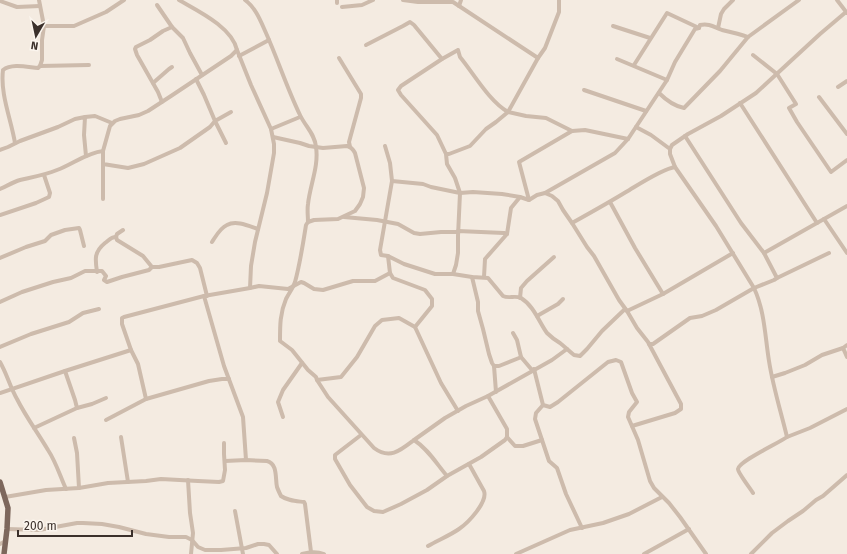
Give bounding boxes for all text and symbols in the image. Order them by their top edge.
north arrow [16,16,56,56]
text: N [30,38,39,52]
scale bar [18,512,132,538]
text: 200 m [24,519,57,533]

